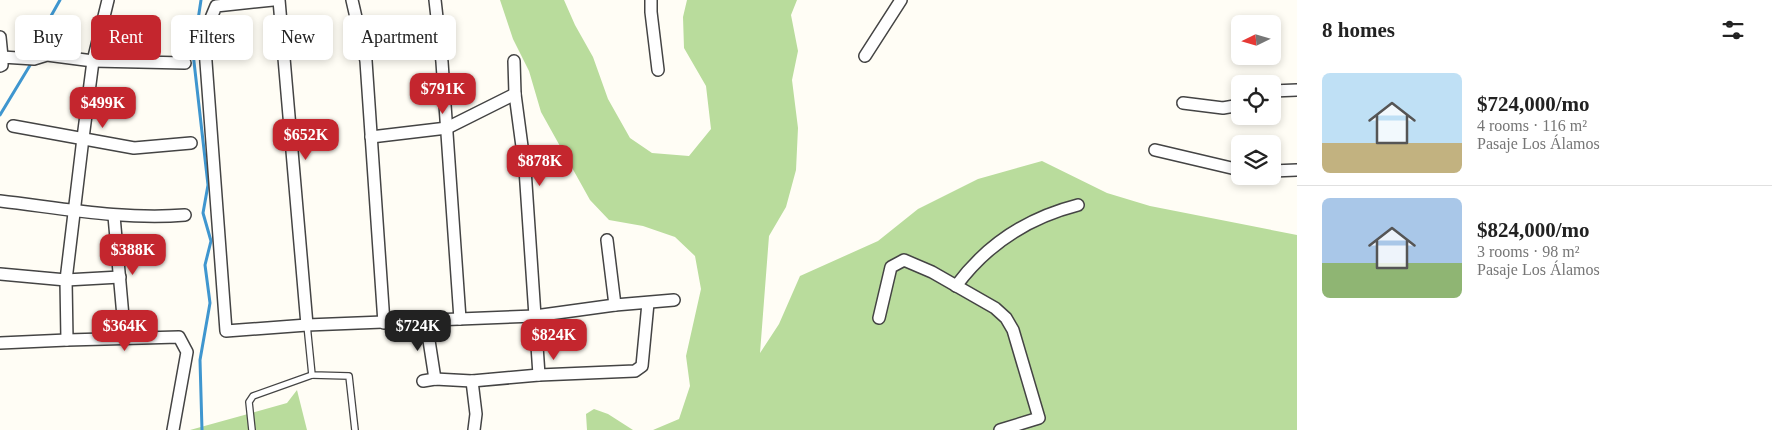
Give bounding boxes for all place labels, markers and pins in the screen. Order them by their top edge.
pin: $791K [408,72,478,115]
pin: $499K [68,86,138,129]
pin: $652K [271,119,341,161]
pin: $878K [505,144,575,187]
pin: $388K [98,234,168,276]
pin: $364K [90,310,160,352]
pin: $724K [383,310,453,352]
pin: $824K [519,318,589,361]

